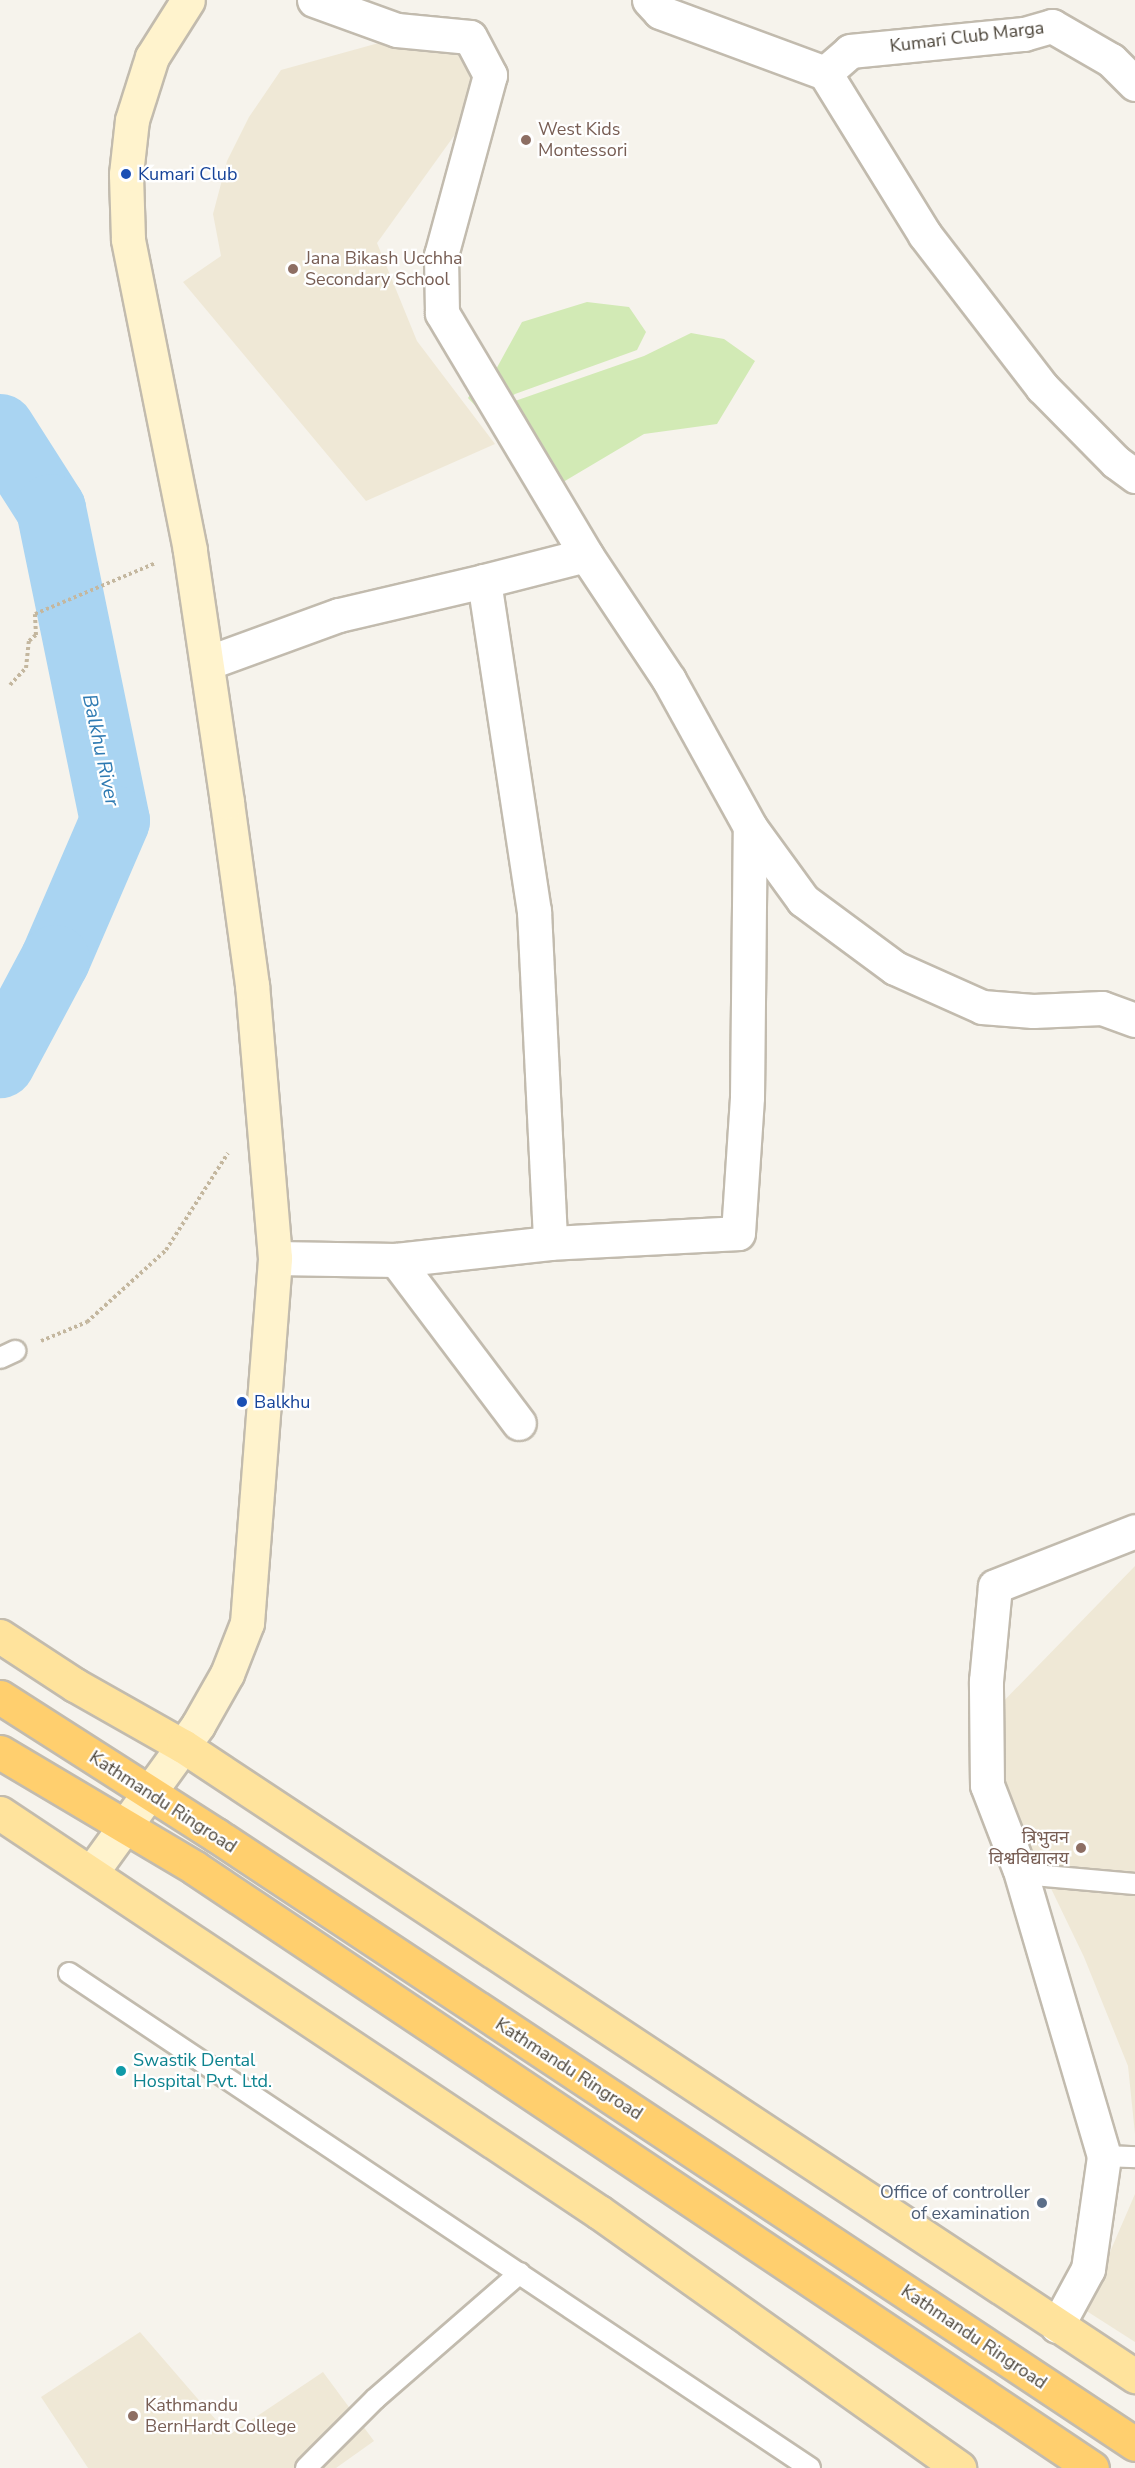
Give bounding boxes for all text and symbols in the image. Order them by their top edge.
street label: Kumari Club Marga [889,17,1045,57]
place label: West Kids Montessori [538,119,627,162]
marker: West Kids Montessori [519,133,533,147]
place label: Kumari Club [138,163,237,185]
marker: Kumari Club [119,167,133,181]
place label: Jana Bikash Ucchha Secondary School [305,248,463,290]
marker: Jana Bikash Ucchha Secondary School [286,262,300,276]
water label: Balkhu River [77,692,125,808]
place label: Balkhu [254,1391,310,1413]
marker: Balkhu [235,1395,249,1409]
street label: Kathmandu Ringroad [85,1746,241,1858]
place label: त्रिभुवन विश्वविद्यालय [989,1827,1069,1870]
marker: त्रिभुवन विश्वविद्यालय [1074,1841,1088,1855]
street label: Kathmandu Ringroad [491,2013,647,2125]
place label: Swastik Dental Hospital Pvt. Ltd. [133,2050,272,2092]
marker: Swastik Dental Hospital Pvt. Ltd. [114,2064,128,2078]
place label: Office of controller of examination [880,2182,1030,2224]
marker: Office of controller of examination [1035,2196,1049,2210]
street label: Kathmandu Ringroad [897,2280,1051,2394]
place label: Kathmandu BernHardt College [145,2395,296,2438]
marker: Kathmandu BernHardt College [126,2409,140,2423]

